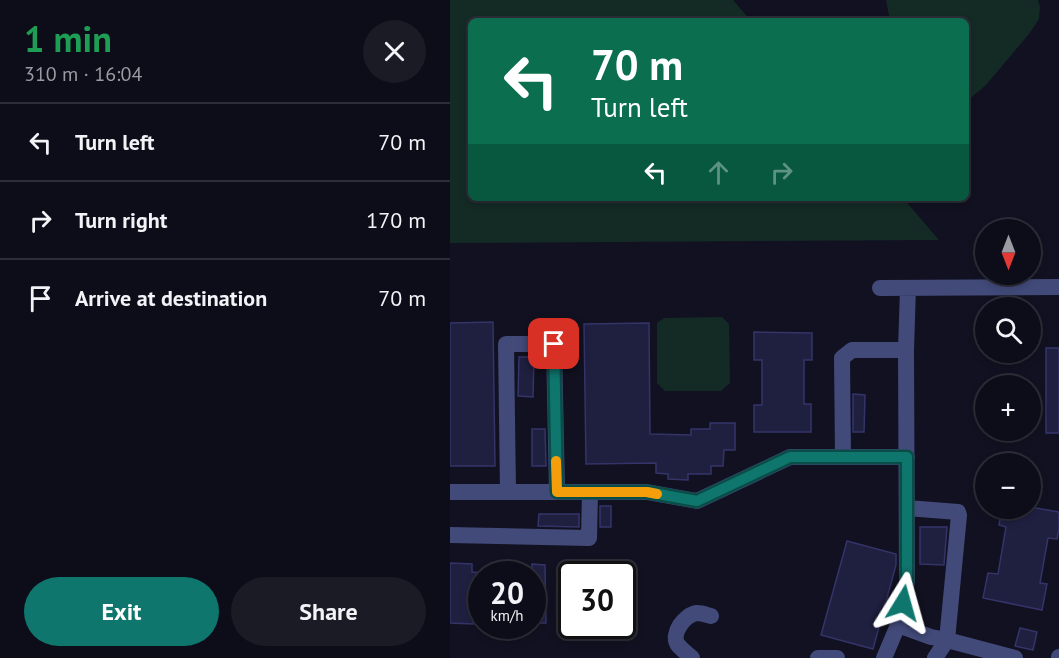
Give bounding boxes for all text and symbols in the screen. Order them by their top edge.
text: 1 min [24,15,112,62]
button: close [363,20,426,83]
text: 70 m [591,37,683,92]
icon: left [492,42,570,120]
text: 310 m · 16:04 [24,61,142,87]
text: Turn left [591,90,688,124]
icon: left [24,126,57,159]
text: Turn left [75,128,155,156]
text: 70 m [378,128,426,156]
icon: left [639,156,672,189]
icon: ahead [702,156,735,189]
icon: right [765,156,798,189]
icon: right [24,204,57,237]
text: Turn right [75,206,167,234]
text: 170 m [366,206,426,234]
north arrow [975,219,1041,285]
map controls [975,219,1041,519]
icon: arrive [24,282,57,315]
text: Arrive at destination [75,284,267,312]
text: 70 m [378,284,426,312]
button: search [975,297,1041,363]
pin [528,318,579,369]
icon: arrive [537,327,570,360]
button: + [975,375,1041,441]
button: − [975,453,1041,519]
speed limit sign: 30 [558,561,636,639]
position arrow [871,571,935,635]
text: 20 [490,573,524,612]
button: Exit [24,577,219,646]
button: Share [231,577,426,646]
text: km/h [491,606,523,625]

